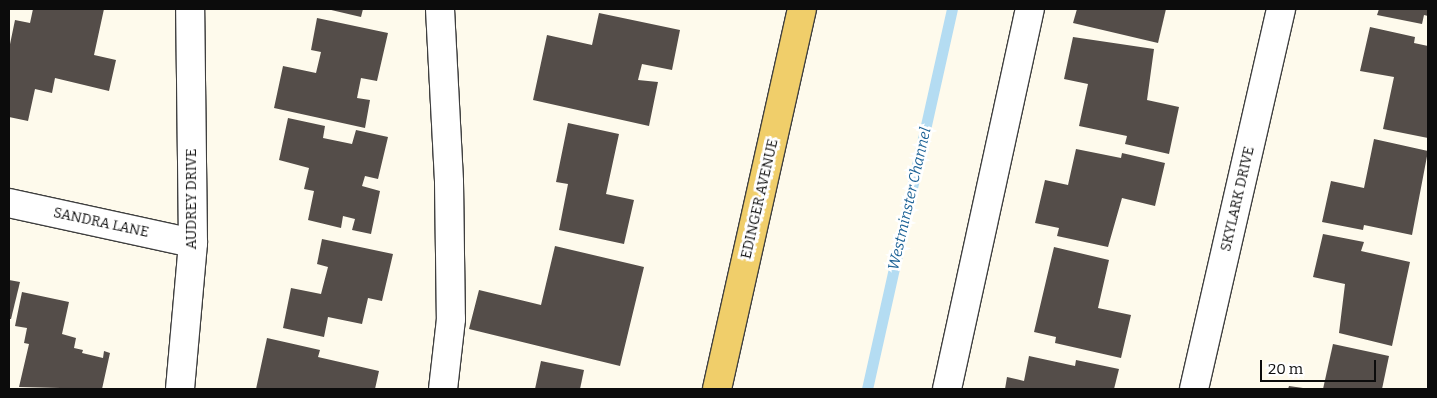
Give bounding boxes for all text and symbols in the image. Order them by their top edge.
water label: Westminster Channel [885,126,935,272]
street label: EDINGER AVENUE [738,137,782,261]
street label: SKYLARK DRIVE [1218,145,1258,253]
street label: AUDREY DRIVE [184,149,200,249]
street label: SANDRA LANE [52,205,150,241]
scale bar [1262,350,1378,382]
text: 20 m [1268,360,1303,378]

